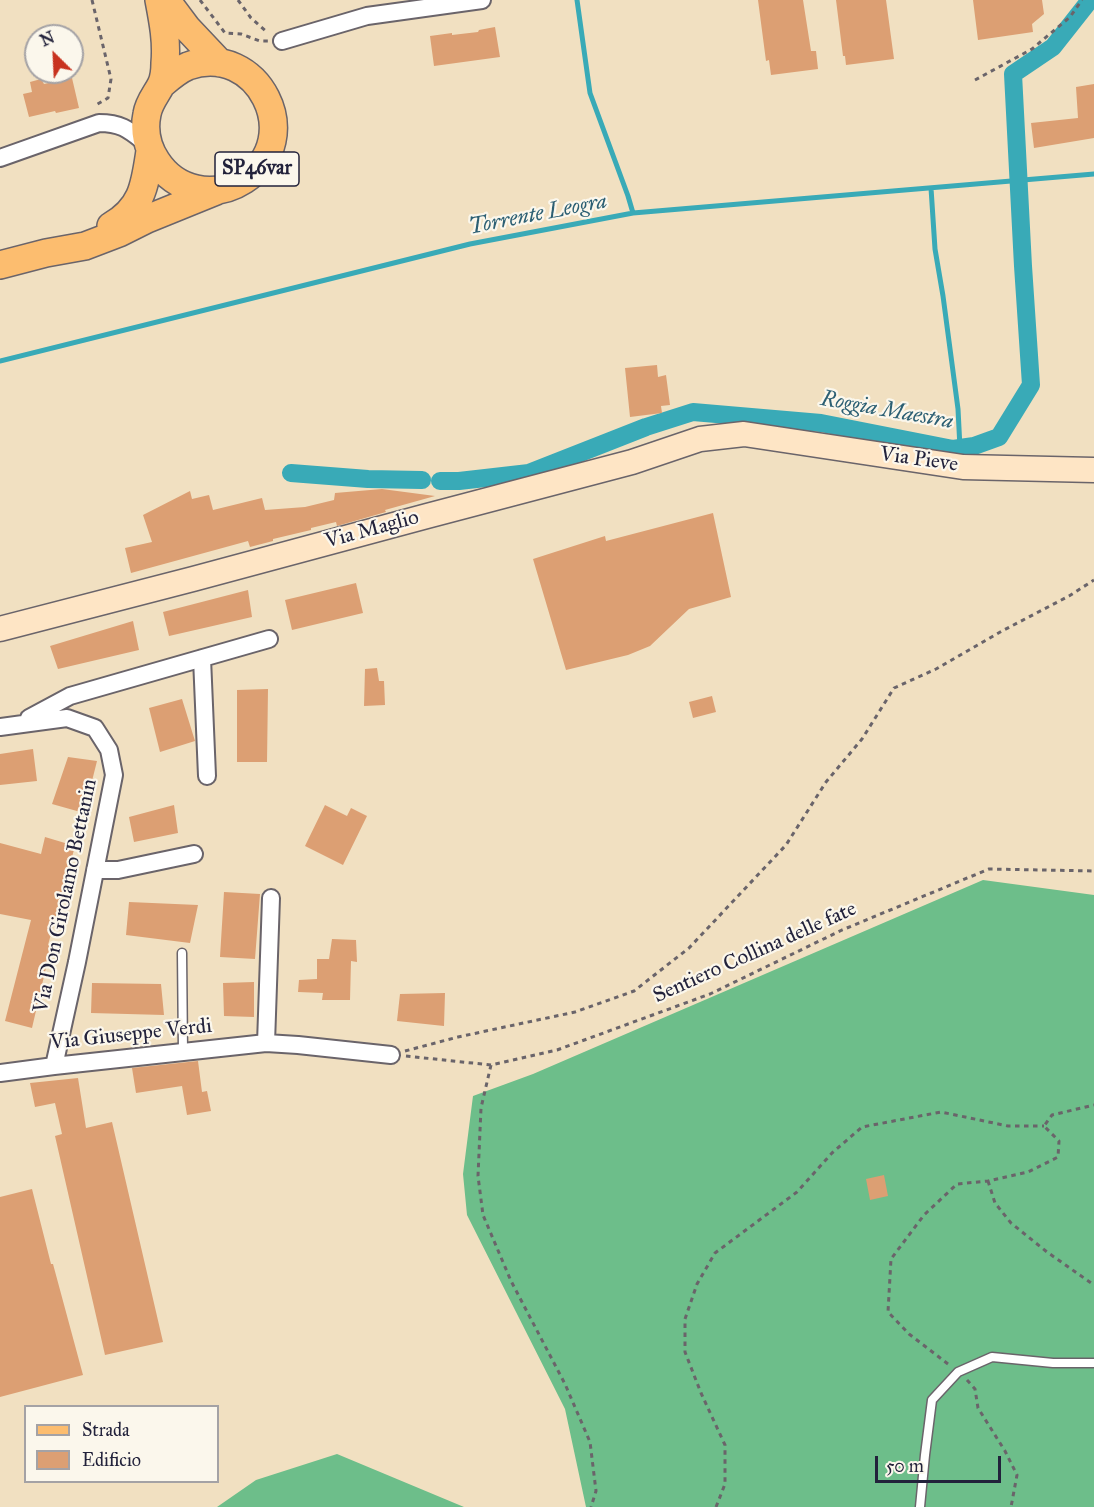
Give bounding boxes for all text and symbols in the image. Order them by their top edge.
north arrow [24,24,84,84]
text: N [37,27,57,50]
road number: SP46var [215,152,299,186]
water label: Torrente Leogra [467,189,609,241]
water label: Roggia Maestra [819,386,955,436]
street label: Via Pieve [878,442,960,478]
street label: Via Maglio [322,505,422,555]
street label: Via Don Girolamo Bettanin [29,777,103,1015]
street label: Sentiero Collina delle fate [649,897,861,1009]
street label: Via Giuseppe Verdi [49,1014,213,1056]
legend [24,1405,219,1483]
text: Strada [82,1419,130,1441]
scale bar [878,1444,1004,1482]
text: Edificio [82,1449,141,1471]
text: 50 m [886,1455,924,1477]

